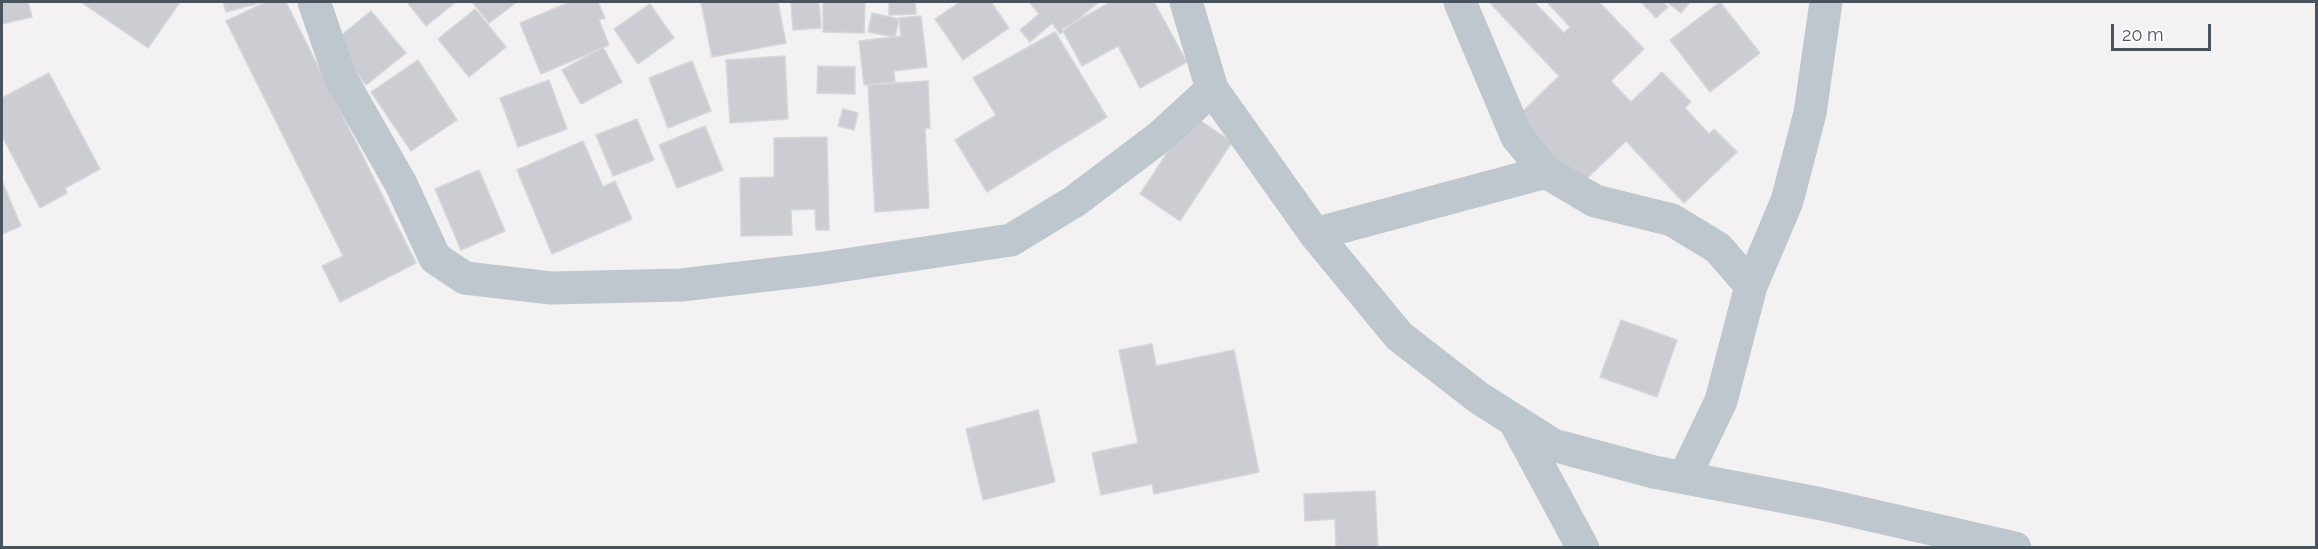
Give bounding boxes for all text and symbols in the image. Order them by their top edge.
scale bar [2114,12,2214,50]
text: 20 m [2122,24,2164,45]

